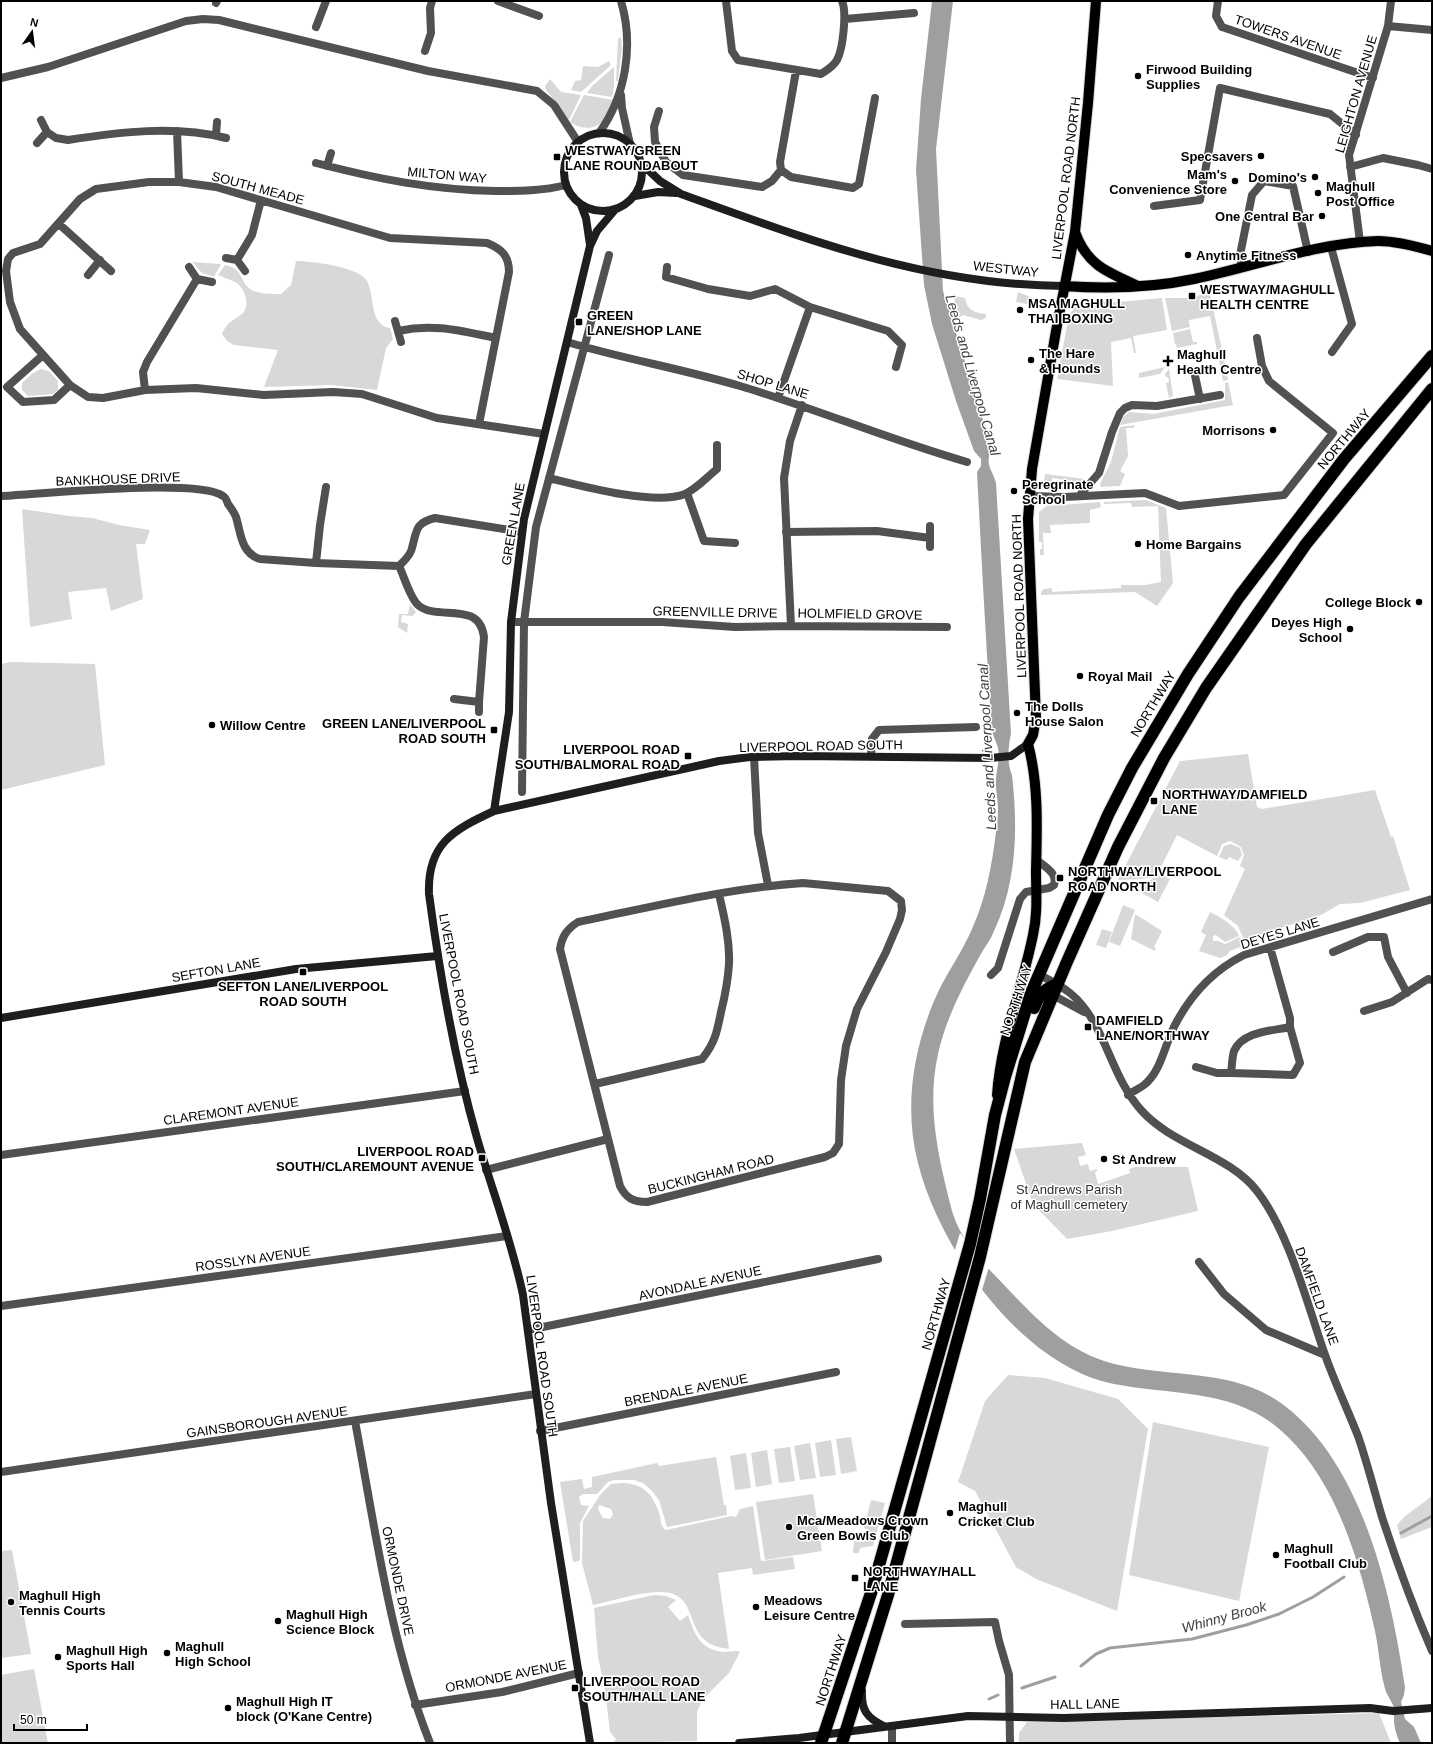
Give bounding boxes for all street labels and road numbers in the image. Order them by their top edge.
street label: TOWERS AVENUE [1233,12,1344,62]
street label: LEIGHTON AVENUE [1332,33,1380,155]
street label: LIVERPOOL ROAD NORTH [1049,96,1083,260]
street label: MILTON WAY [407,164,488,186]
street label: SOUTH MEADE [210,168,306,208]
street label: WESTWAY [973,258,1040,280]
street label: SHOP LANE [735,366,811,402]
street label: NORTHWAY [1314,406,1374,472]
street label: BANKHOUSE DRIVE [55,469,181,489]
street label: GREEN LANE [498,481,528,567]
street label: LIVERPOOL ROAD NORTH [1009,514,1029,678]
street label: GREENVILLE DRIVE [652,603,778,621]
street label: HOLMFIELD GROVE [797,605,923,623]
street label: NORTHWAY [1127,668,1179,740]
street label: LIVERPOOL ROAD SOUTH [739,737,903,755]
street label: LIVERPOOL ROAD SOUTH [436,912,482,1076]
street label: DEYES LANE [1239,914,1322,952]
street label: SEFTON LANE [170,955,262,985]
street label: NORTHWAY [997,962,1035,1037]
street label: CLAREMONT AVENUE [162,1094,300,1128]
street label: BUCKINGHAM ROAD [646,1151,776,1197]
street label: ROSSLYN AVENUE [194,1243,312,1275]
street label: DAMFIELD LANE [1292,1245,1342,1347]
street label: AVONDALE AVENUE [637,1263,763,1303]
street label: LIVERPOOL ROAD SOUTH [523,1274,561,1438]
street label: NORTHWAY [919,1276,954,1352]
street label: BRENDALE AVENUE [623,1371,749,1409]
street label: GAINSBOROUGH AVENUE [185,1403,349,1441]
street label: ORMONDE DRIVE [379,1525,417,1637]
street label: NORTHWAY [812,1632,850,1708]
street label: ORMONDE AVENUE [444,1657,568,1695]
street label: HALL LANE [1050,1696,1120,1712]

